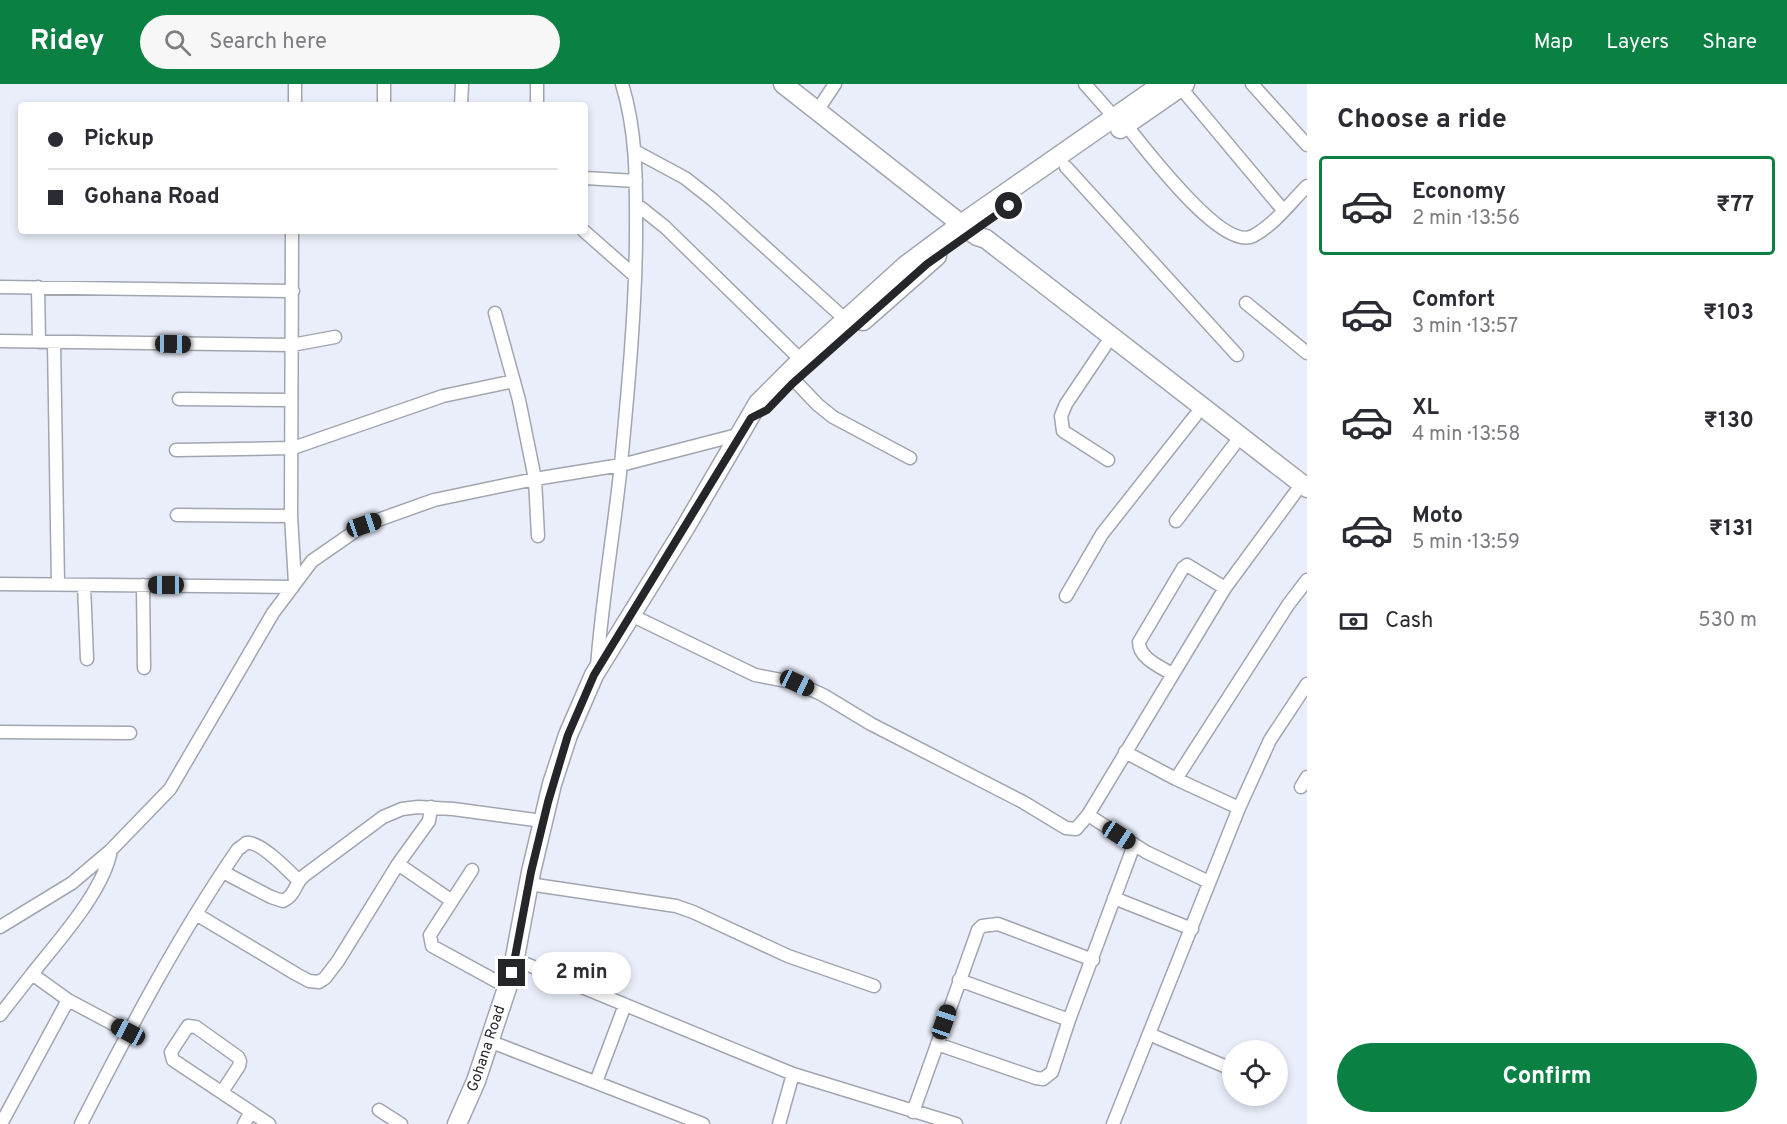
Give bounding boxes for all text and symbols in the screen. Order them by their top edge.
search box [140,15,560,69]
text: Ridey [30,24,104,60]
icon: search [161,26,194,59]
text: Search here [209,29,327,56]
text: Map [1534,29,1573,56]
text: Layers [1606,29,1669,56]
text: Share [1702,29,1757,56]
text: Choose a ride [1337,103,1507,137]
text: Pickup [84,126,154,153]
icon: car [1340,179,1394,233]
text: Economy [1412,179,1506,206]
text: Gohana Road [84,184,220,211]
route start [995,192,1022,219]
text: ₹77 [1716,192,1754,219]
text: 2 min · 13:56 [1412,206,1520,232]
icon: car [1340,287,1394,341]
text: Comfort [1412,287,1495,314]
text: ₹103 [1703,300,1754,327]
text: 3 min · 13:57 [1412,314,1518,340]
car [155,335,191,353]
icon: car [1340,395,1394,449]
text: XL [1412,395,1439,422]
text: ₹130 [1703,408,1754,435]
text: 4 min · 13:58 [1412,422,1520,448]
icon: car [1340,503,1394,557]
text: Moto [1412,503,1463,530]
car [344,511,384,539]
text: ₹131 [1709,516,1754,543]
text: 5 min · 13:59 [1412,530,1520,556]
car [148,576,184,594]
icon: cash [1337,605,1370,638]
text: Cash [1385,608,1434,635]
text: 530 m [1698,608,1757,634]
car [777,667,817,699]
car [1099,818,1139,852]
callout: 2 min [533,952,632,994]
route end [498,959,525,986]
text: 2 min [555,960,608,986]
car [930,1002,958,1042]
street label: Gohana Road [463,1003,510,1095]
car [108,1016,148,1048]
map controls [1222,1040,1288,1106]
button: locate [1222,1040,1288,1106]
button: Confirm [1337,1043,1757,1112]

